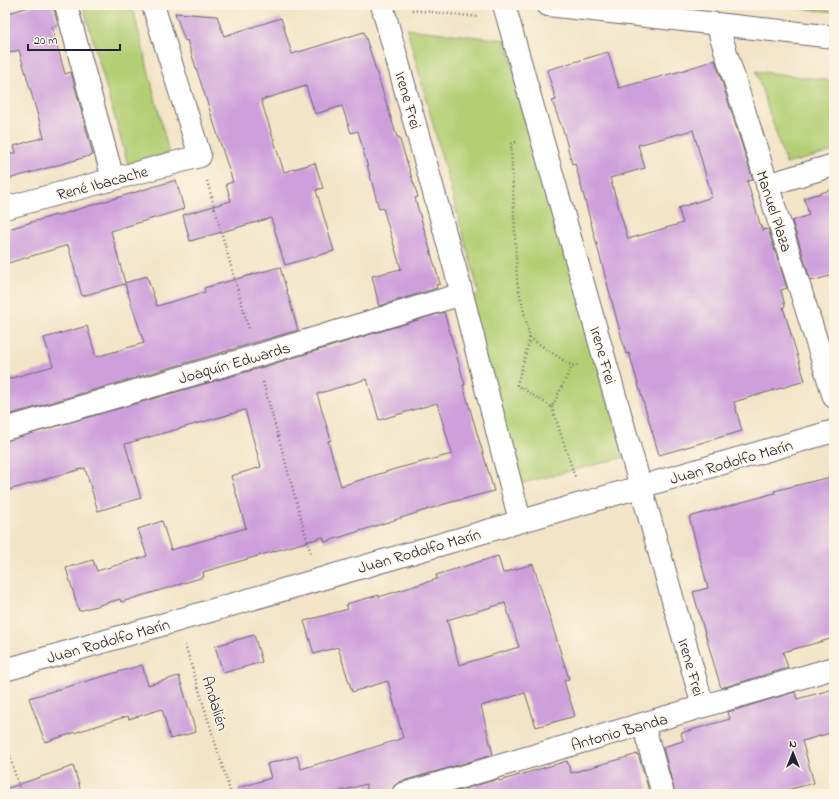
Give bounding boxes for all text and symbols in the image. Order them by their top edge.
scale bar [28,26,120,52]
text: 20 m [34,32,57,50]
street label: Irene Frei [387,69,427,132]
street label: René Ibacache [54,160,152,208]
street label: Manuel Plaza [749,168,798,255]
street label: Irene Frei [582,324,622,387]
street label: Joaquín Edwards [176,337,293,391]
street label: Juan Rodolfo Marín [667,434,796,492]
street label: Juan Rodolfo Marín [355,523,484,581]
street label: Juan Rodolfo Marín [44,613,173,671]
street label: Irene Frei [670,636,710,699]
street label: Andalién [194,673,234,734]
street label: Antonio Banda [568,708,671,758]
north arrow [773,733,813,773]
text: N [789,736,797,752]

